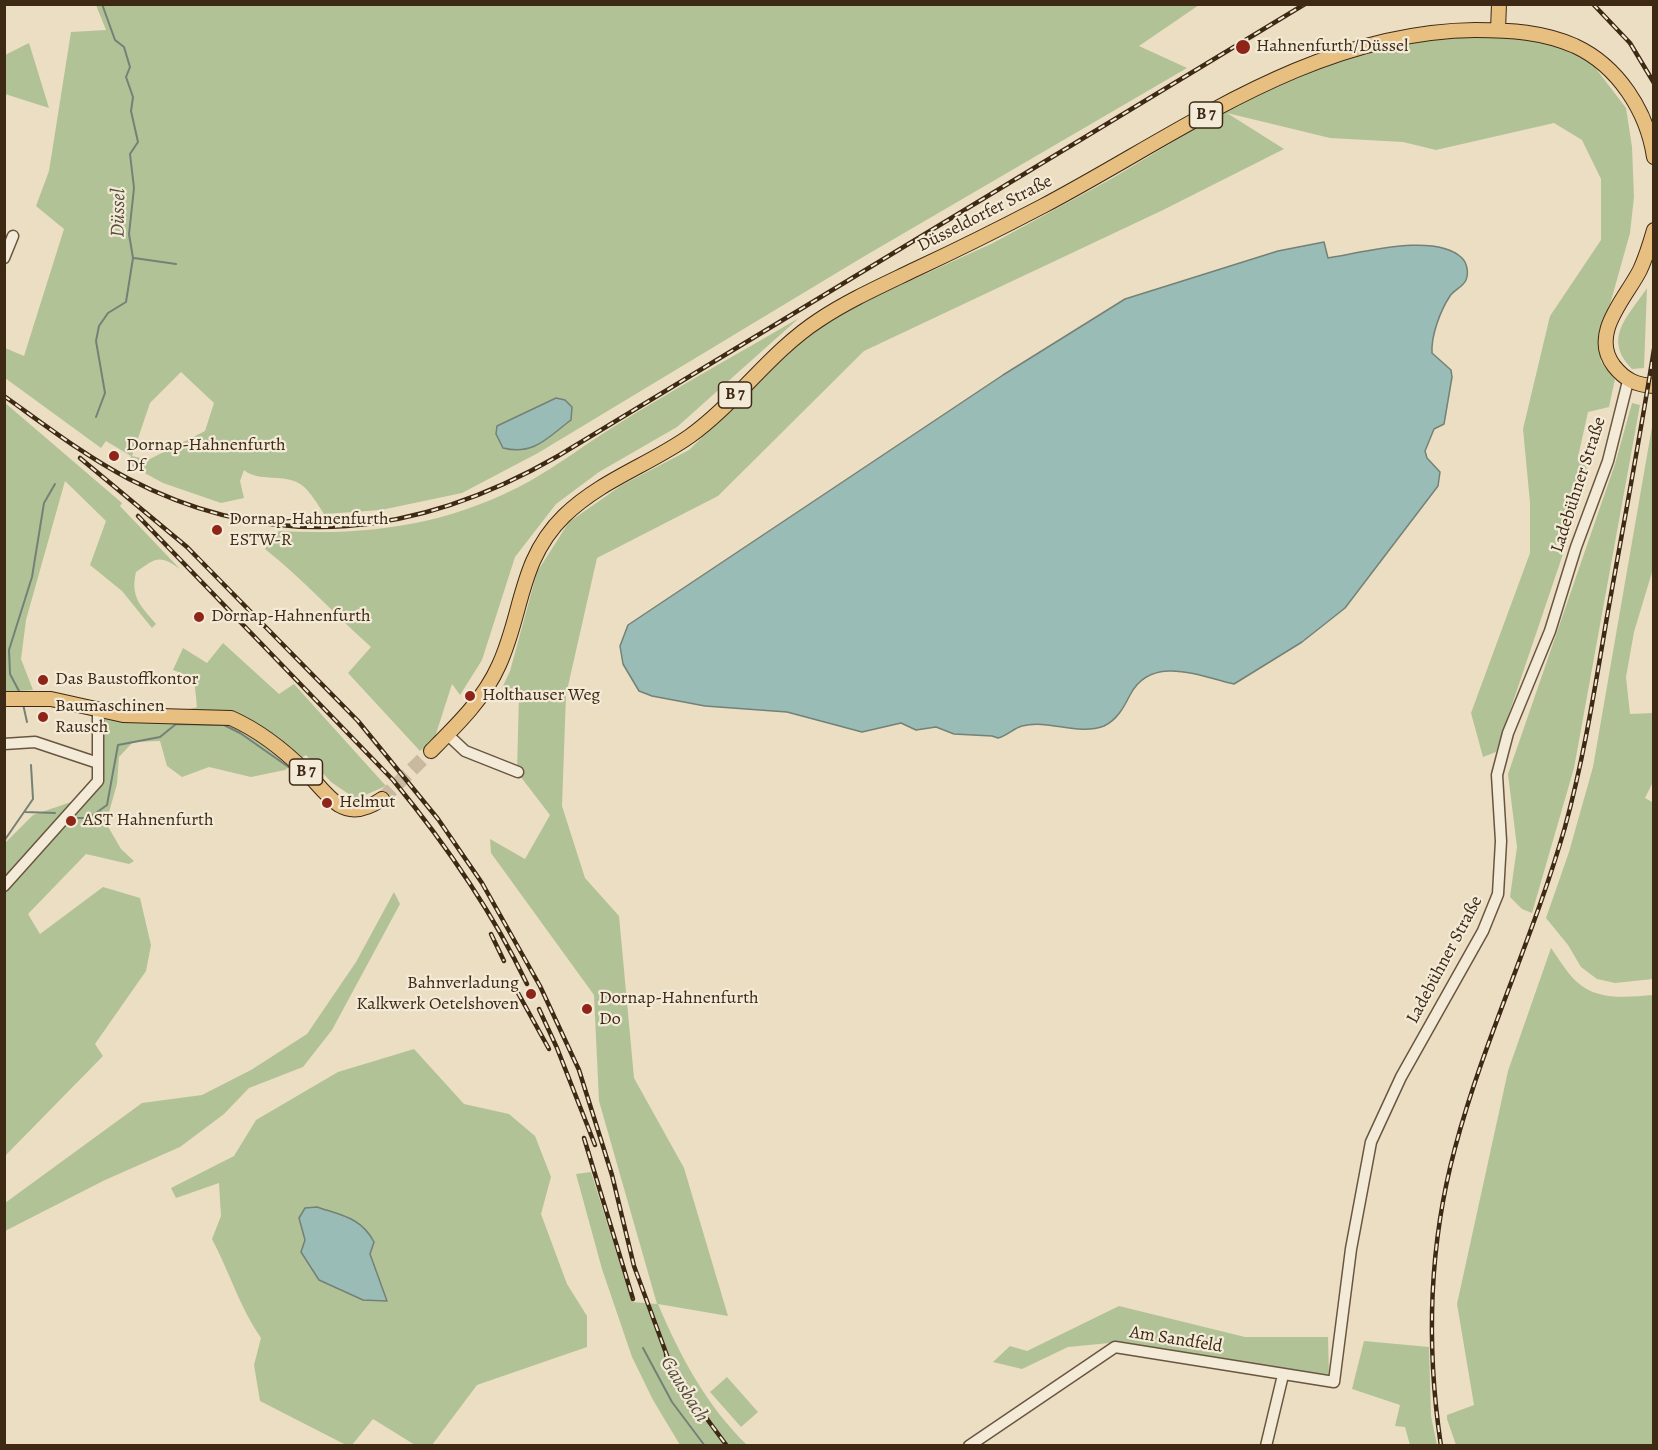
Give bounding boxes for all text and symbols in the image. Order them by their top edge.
place label: Hahnenfurth/Düssel [1256,36,1408,58]
marker: Hahnenfurth/Düssel [1234,38,1252,56]
road number: B 7 [1190,102,1222,128]
street label: Düsseldorfer Straße [914,171,1056,257]
water label: Düssel [107,188,131,238]
road number: B 7 [718,382,752,408]
street label: Ladebühner Straße [1547,414,1611,556]
place label: Dornap-Hahnenfurth Df [126,435,286,478]
marker: Dornap-Hahnenfurth Df [107,449,121,463]
place label: Dornap-Hahnenfurth ESTW-R [229,509,389,552]
marker: Dornap-Hahnenfurth ESTW-R [210,523,224,537]
place label: Dornap-Hahnenfurth [211,606,371,628]
marker: Dornap-Hahnenfurth [192,610,206,624]
place label: Das Baustoffkontor [55,669,198,691]
marker: Das Baustoffkontor [36,673,50,687]
place label: Holthauser Weg [482,685,600,707]
marker: Holthauser Weg [463,689,477,703]
place label: Baumaschinen Rausch [55,696,165,738]
marker: Baumaschinen Rausch [36,710,50,724]
road number: B 7 [290,759,322,785]
place label: Helmut [339,792,395,814]
marker: Helmut [320,796,334,810]
place label: AST Hahnenfurth [83,810,214,832]
marker: AST Hahnenfurth [64,814,78,828]
street label: Ladebühner Straße [1402,893,1488,1027]
place label: Bahnverladung Kalkwerk Oetelshoven [356,973,519,1016]
marker: Bahnverladung Kalkwerk Oetelshoven [524,987,538,1001]
place label: Dornap-Hahnenfurth Do [599,988,759,1030]
marker: Dornap-Hahnenfurth Do [580,1002,594,1016]
street label: Am Sandfeld [1128,1322,1224,1358]
water label: Gausbach [654,1353,714,1427]

